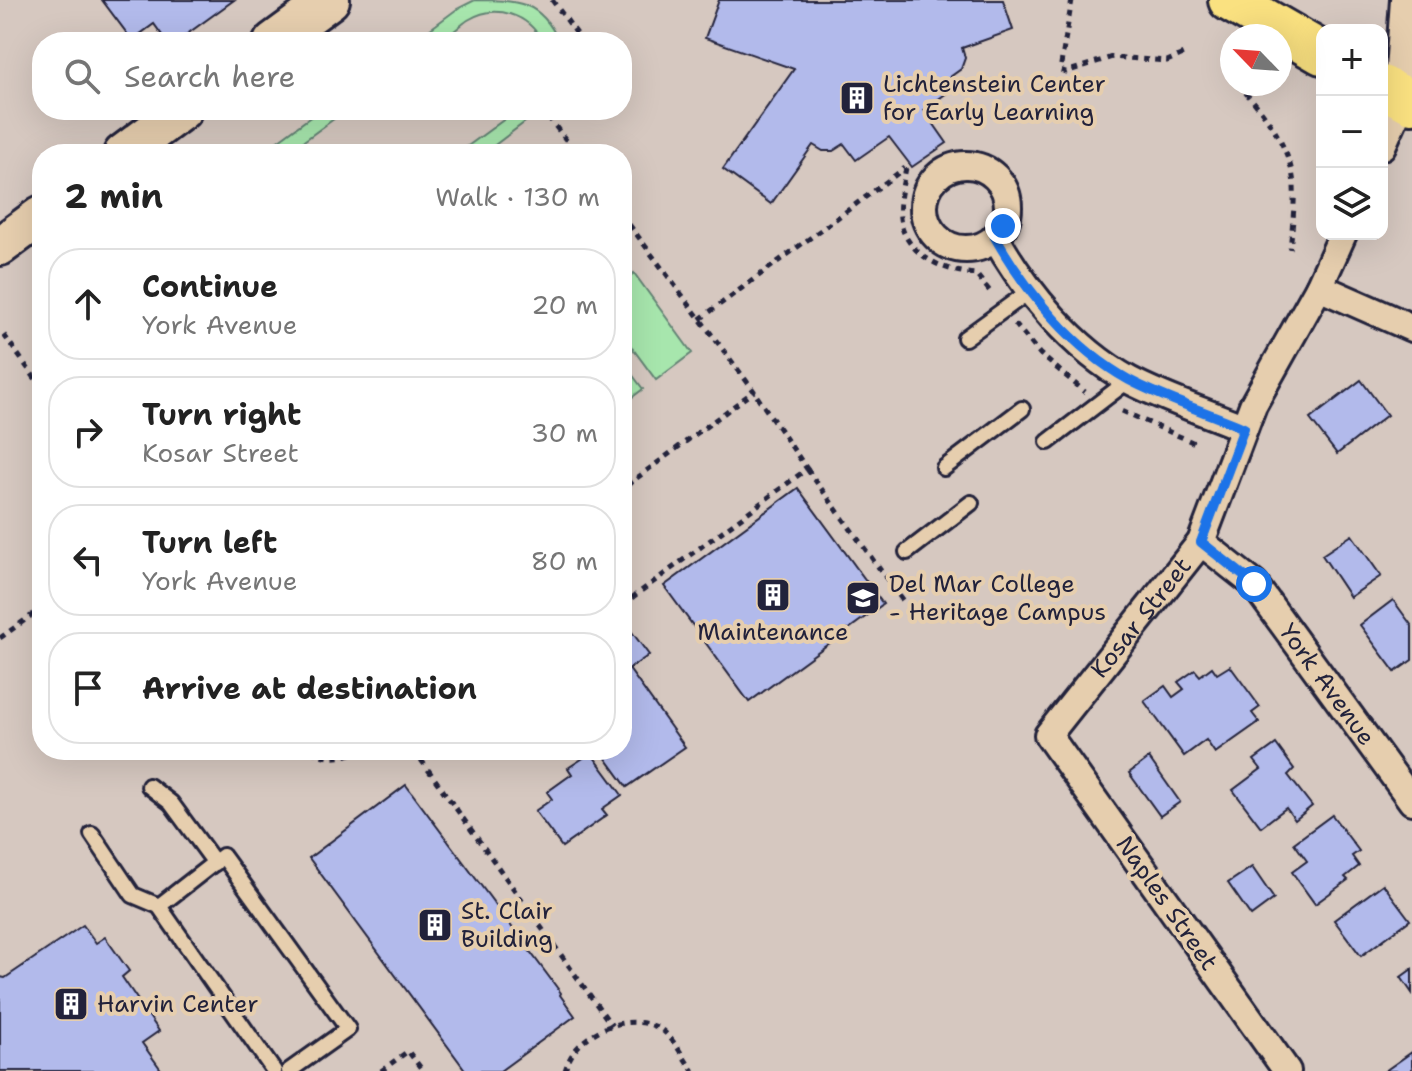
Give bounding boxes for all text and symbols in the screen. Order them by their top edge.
north arrow [1220,24,1292,96]
map controls [1316,24,1388,240]
button: + [1316,24,1388,96]
search box [32,32,632,120]
icon: search [60,54,104,98]
text: Search here [124,56,295,97]
place label: Lichtenstein Center for Early Learning [883,68,1106,128]
building icon: Lichtenstein Center for Early Learning [838,79,876,117]
button: − [1316,96,1388,168]
button: layers [1316,168,1388,240]
text: 2 min [64,173,163,219]
text: Walk · 130 m [435,179,600,214]
route end [985,208,1021,244]
text: Continue [142,266,278,307]
icon: ahead [66,282,110,326]
text: 20 m [531,287,598,322]
text: York Avenue [142,307,297,342]
text: Turn right [142,394,301,435]
icon: right [66,410,110,454]
text: 30 m [531,415,598,450]
text: Kosar Street [142,435,299,470]
text: Turn left [142,522,277,563]
icon: left [66,538,110,582]
text: 80 m [531,543,598,578]
street label: Kosar Street [1083,551,1199,684]
text: York Avenue [142,563,297,598]
route start [1236,566,1272,602]
place label: Del Mar College - Heritage Campus [889,568,1106,628]
building icon: Maintenance [754,576,792,614]
school or university icon: Del Mar College - Heritage Campus [844,579,882,617]
place label: Maintenance [697,616,849,648]
street label: York Avenue [1272,617,1382,752]
icon: arrive [66,666,110,710]
text: Arrive at destination [142,668,477,709]
street label: Naples Street [1109,829,1225,977]
place label: St. Clair Building [461,895,553,955]
building icon: St. Clair Building [416,906,454,944]
building icon: Harvin Center [52,985,90,1023]
place label: Harvin Center [97,988,259,1020]

